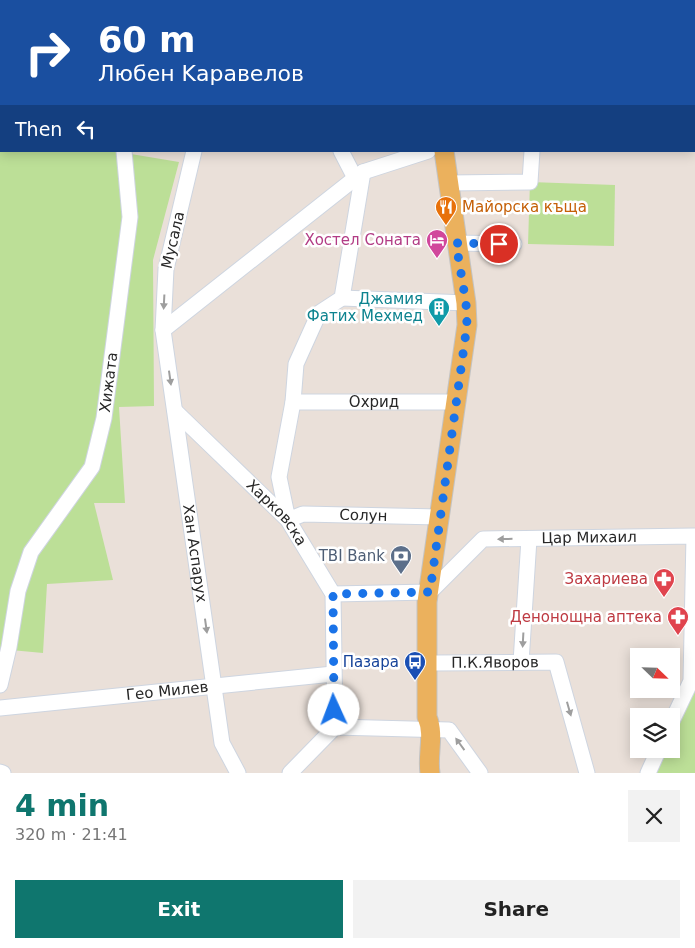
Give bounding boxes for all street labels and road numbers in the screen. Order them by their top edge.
street label: Мусала [158,210,188,270]
street label: Хижата [96,351,121,414]
street label: Охрид [349,393,399,411]
street label: Харковска [243,476,310,549]
street label: Хан Аспарух [179,503,211,604]
street label: Солун [339,506,388,525]
street label: Цар Михаил [541,528,637,547]
street label: П.К.Яворов [451,653,539,672]
street label: Гео Милев [125,678,209,704]

